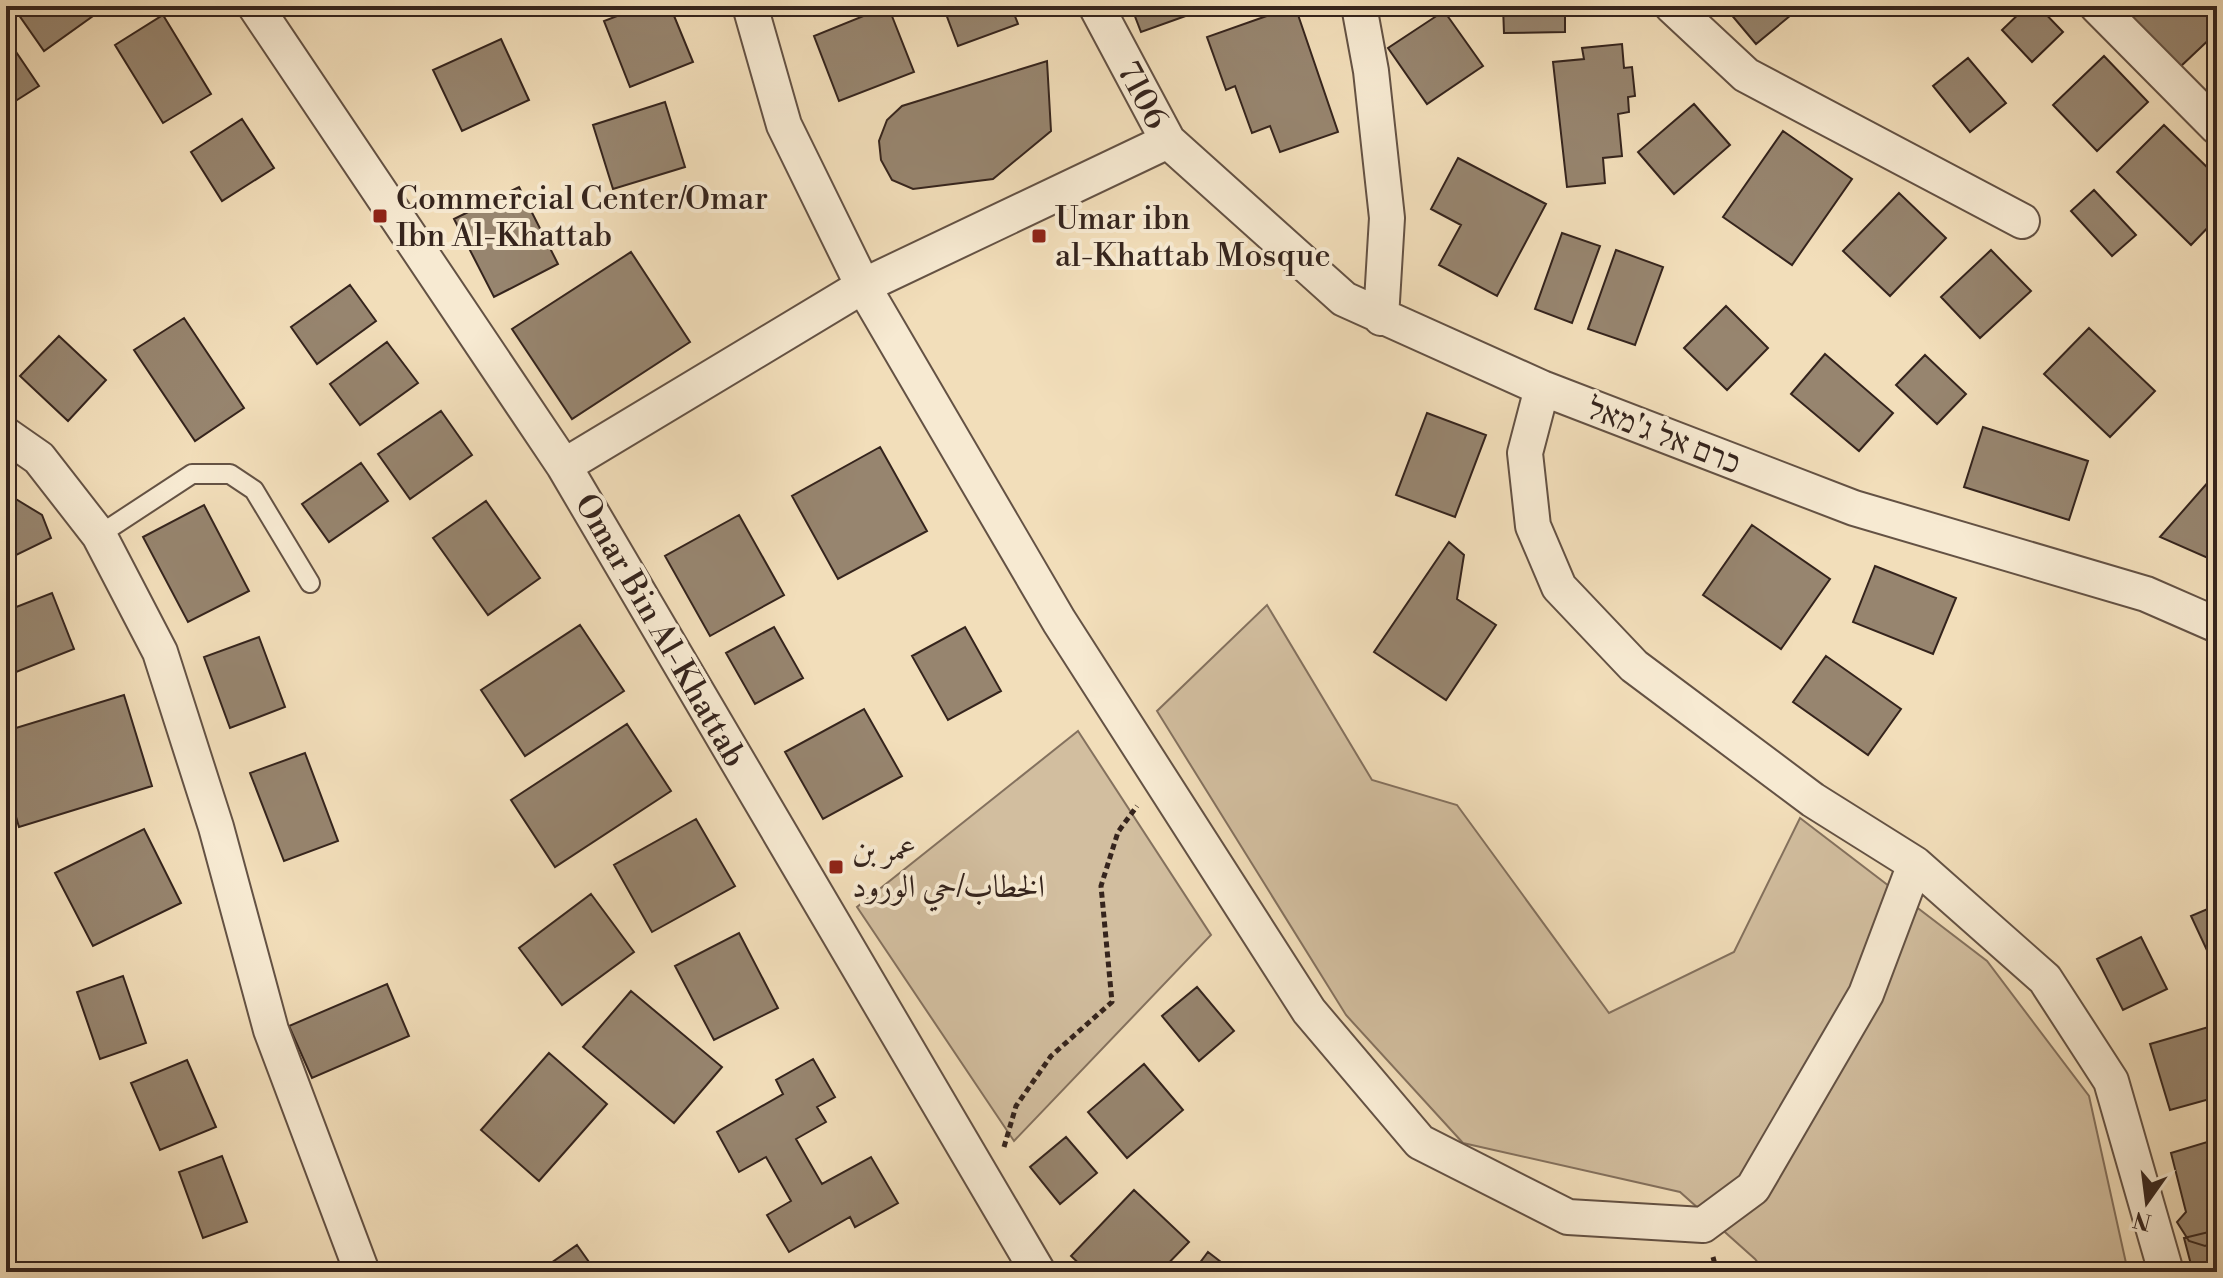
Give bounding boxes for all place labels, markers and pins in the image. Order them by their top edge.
place label: Commercial Center/Omar Ibn Al-Khattab [396,179,768,256]
place label: Umar ibn al-Khattab Mosque [1055,199,1331,276]
marker: Commercial Center/Omar Ibn Al-Khattab [371,207,389,225]
marker: Umar ibn al-Khattab Mosque [1030,227,1048,245]
place label: عمر بن الخطاب/حي الورود [852,830,1045,912]
marker: عمر بن الخطاب/حي الورود [827,858,845,876]

